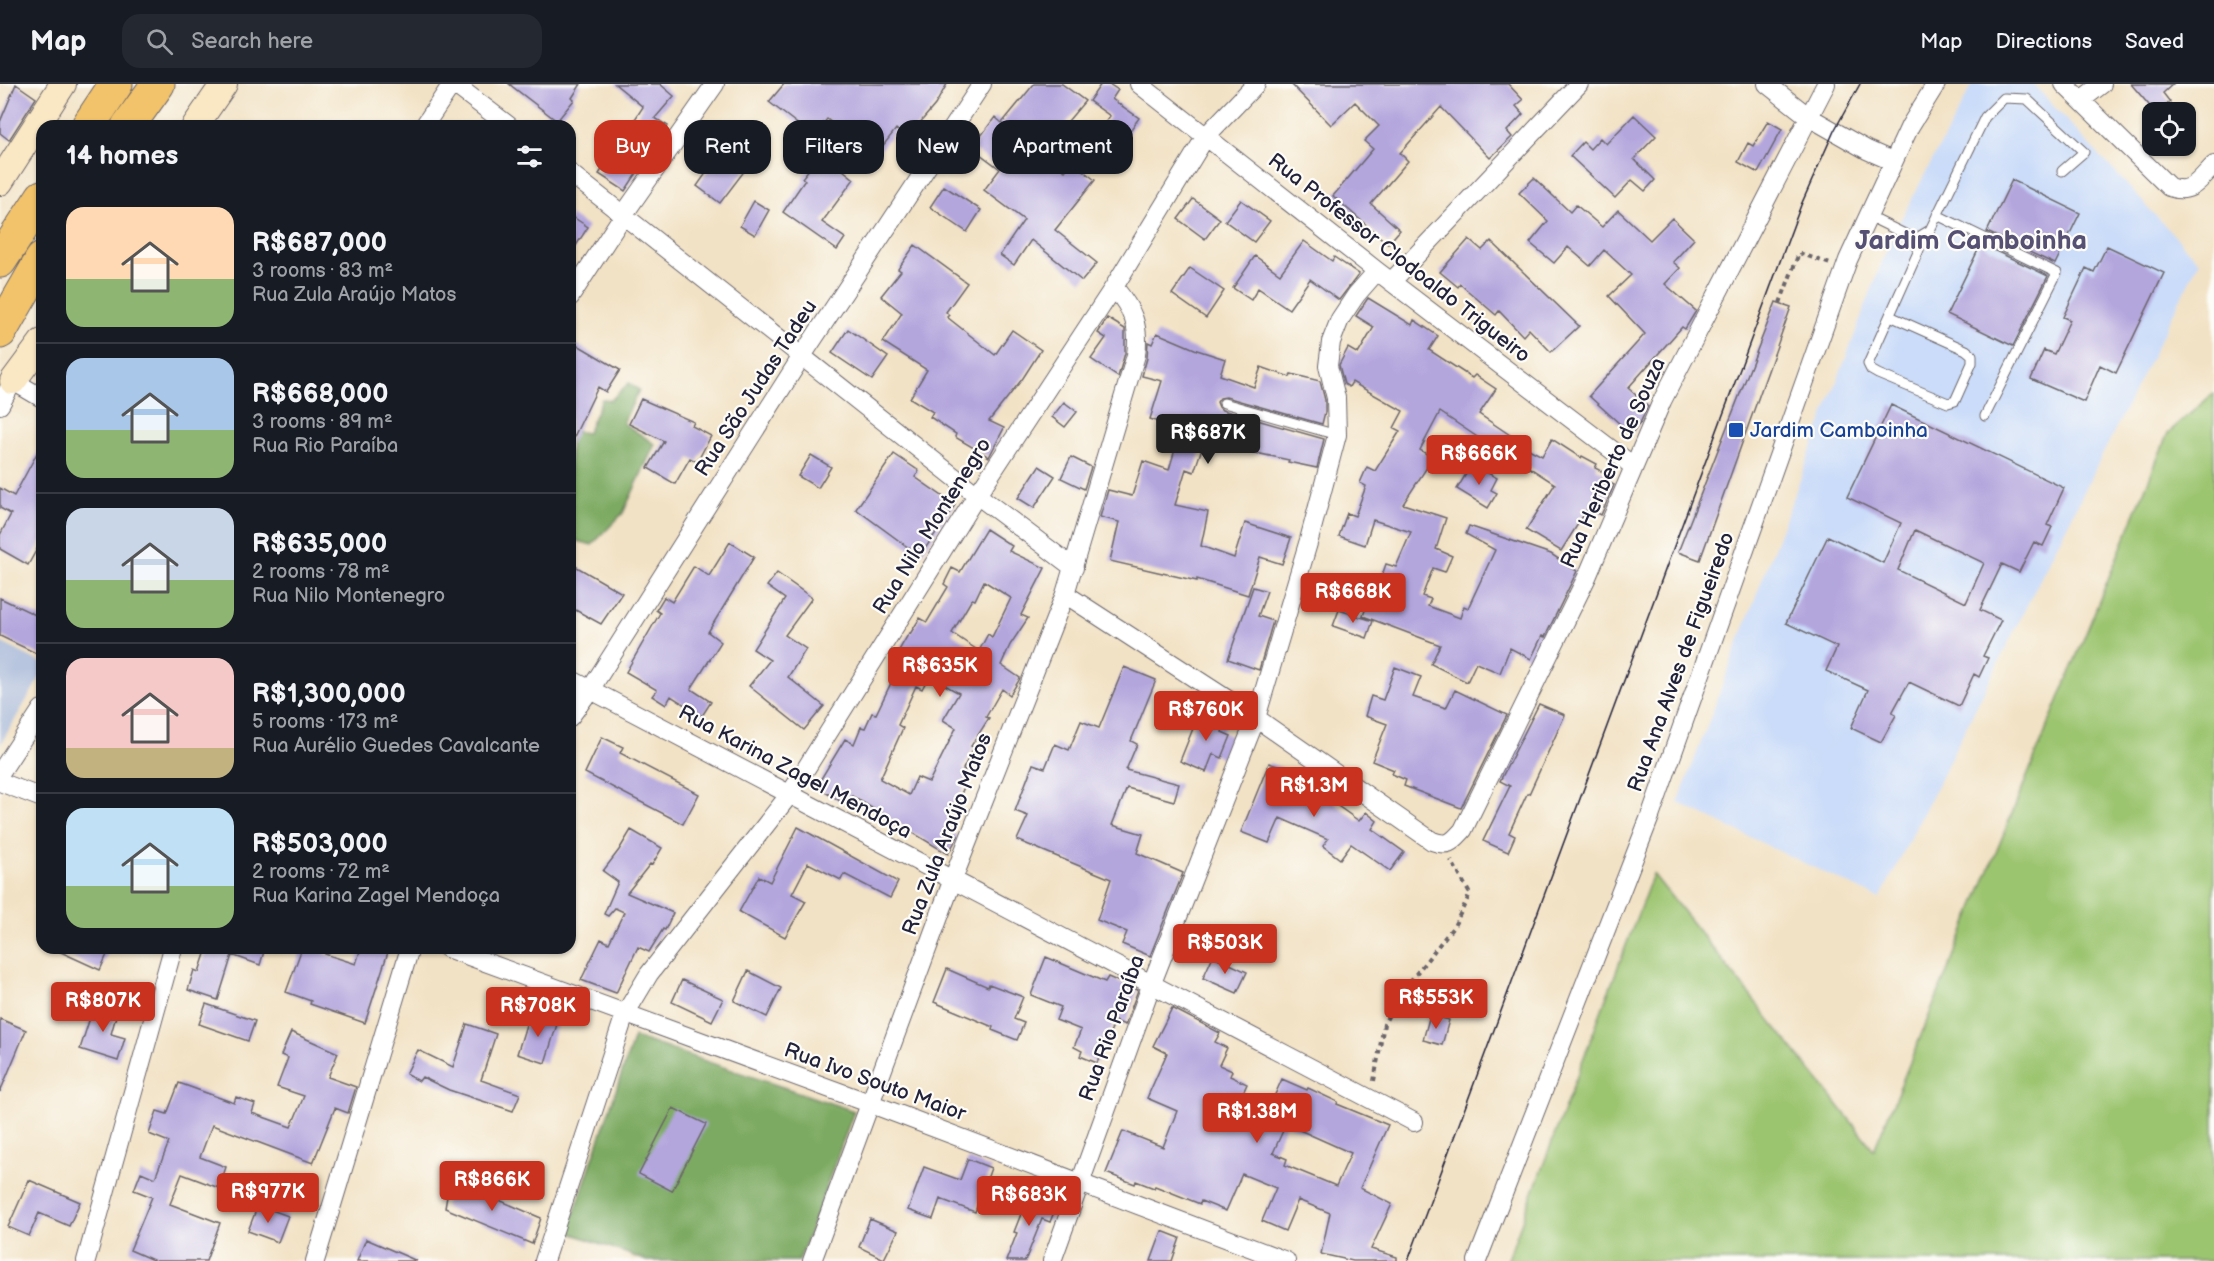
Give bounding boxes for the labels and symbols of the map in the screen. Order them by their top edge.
street label: Rua Professor Clodoaldo Trigueiro [1263,148,1535,368]
district label: Jardim Camboinha [1855,225,2087,257]
street label: Rua São Judas Tadeu [690,295,822,481]
street label: Rua Heriberto de Souza [1555,354,1671,572]
pin: R$687K [1159,414,1257,465]
place label: Jardim Camboinha [1750,418,1928,443]
marker: Jardim Camboinha [1727,421,1745,439]
street label: Rua Nilo Montenegro [868,433,996,619]
pin: R$666K [1430,435,1528,486]
street label: Rua Ana Alves de Figueiredo [1622,529,1740,795]
pin: R$668K [1304,573,1402,624]
pin: R$635K [891,647,989,698]
pin: R$760K [1157,691,1255,742]
street label: Rua Karina Zagel Mendoça [674,700,916,844]
street label: Rua Zula Araújo Matos [897,729,997,939]
pin: R$1.3M [1265,767,1363,818]
pin: R$503K [1176,924,1274,975]
street label: Rua Rio Paraíba [1074,952,1150,1104]
pin: R$553K [1387,979,1485,1030]
pin: R$807K [54,982,152,1033]
pin: R$708K [489,987,587,1038]
street label: Rua Ivo Souto Maior [781,1037,970,1127]
pin: R$1.38M [1202,1093,1312,1144]
pin: R$866K [443,1161,541,1212]
pin: R$977K [219,1173,317,1224]
pin: R$683K [980,1176,1078,1227]

